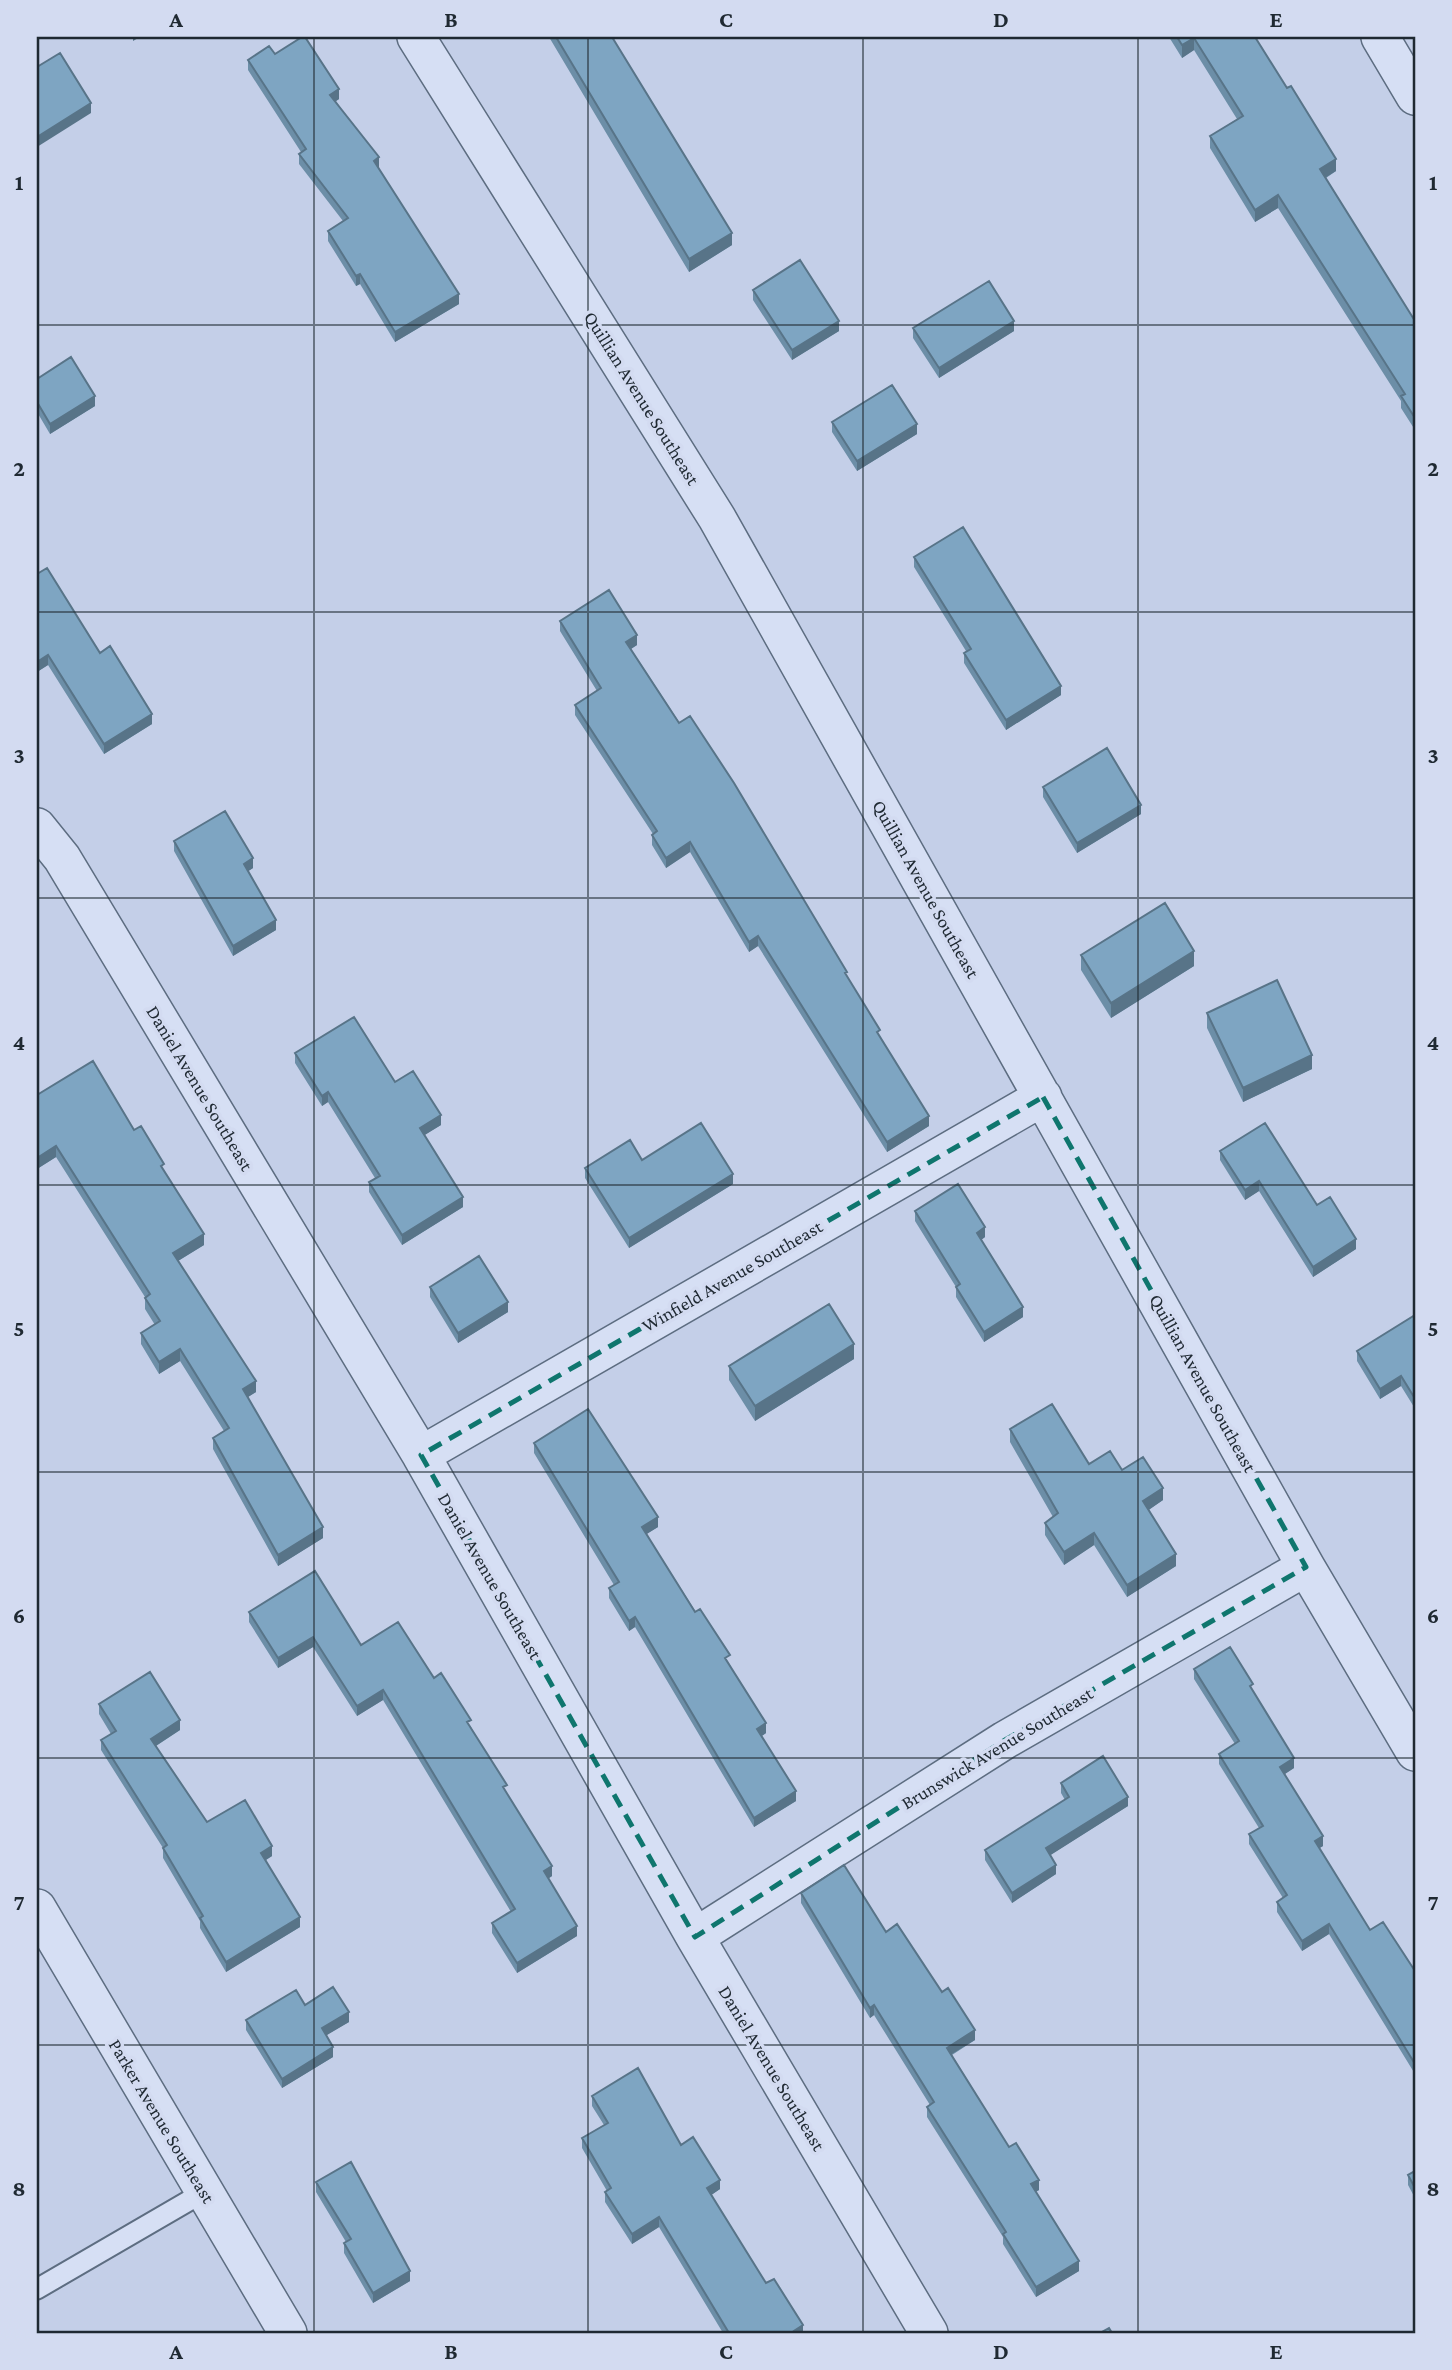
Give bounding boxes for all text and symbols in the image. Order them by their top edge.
text: A [168,6,183,32]
text: B [444,6,458,32]
text: C [719,6,733,32]
text: D [993,6,1009,32]
text: E [1269,6,1283,32]
text: 1 [15,169,24,195]
text: 1 [1429,169,1438,195]
street label: Quillian Avenue Southeast [580,307,704,489]
text: 2 [13,455,25,481]
text: 2 [1427,455,1439,481]
text: 3 [13,742,25,768]
text: 3 [1427,742,1439,768]
street label: Quillian Avenue Southeast [868,796,984,982]
street label: Daniel Avenue Southeast [142,1002,258,1175]
text: 4 [13,1029,25,1055]
text: 4 [1427,1029,1439,1055]
street label: Winfield Avenue Southeast [638,1215,826,1336]
street label: Quillian Avenue Southeast [1145,1290,1261,1476]
text: 5 [13,1315,25,1341]
text: 5 [1427,1315,1439,1341]
street label: Daniel Avenue Southeast [434,1489,547,1664]
text: 6 [13,1602,25,1628]
text: 6 [1427,1602,1439,1628]
street label: Brunswick Avenue Southeast [898,1682,1097,1814]
text: 7 [13,1889,25,1915]
text: 7 [1427,1889,1439,1915]
street label: Daniel Avenue Southeast [714,1982,830,2155]
street label: Parker Avenue Southeast [105,2035,220,2207]
text: 8 [12,2175,26,2201]
text: 8 [1426,2175,1440,2201]
text: A [168,2338,183,2364]
text: B [444,2338,458,2364]
text: C [719,2338,733,2364]
text: D [993,2338,1009,2364]
text: E [1269,2338,1283,2364]

